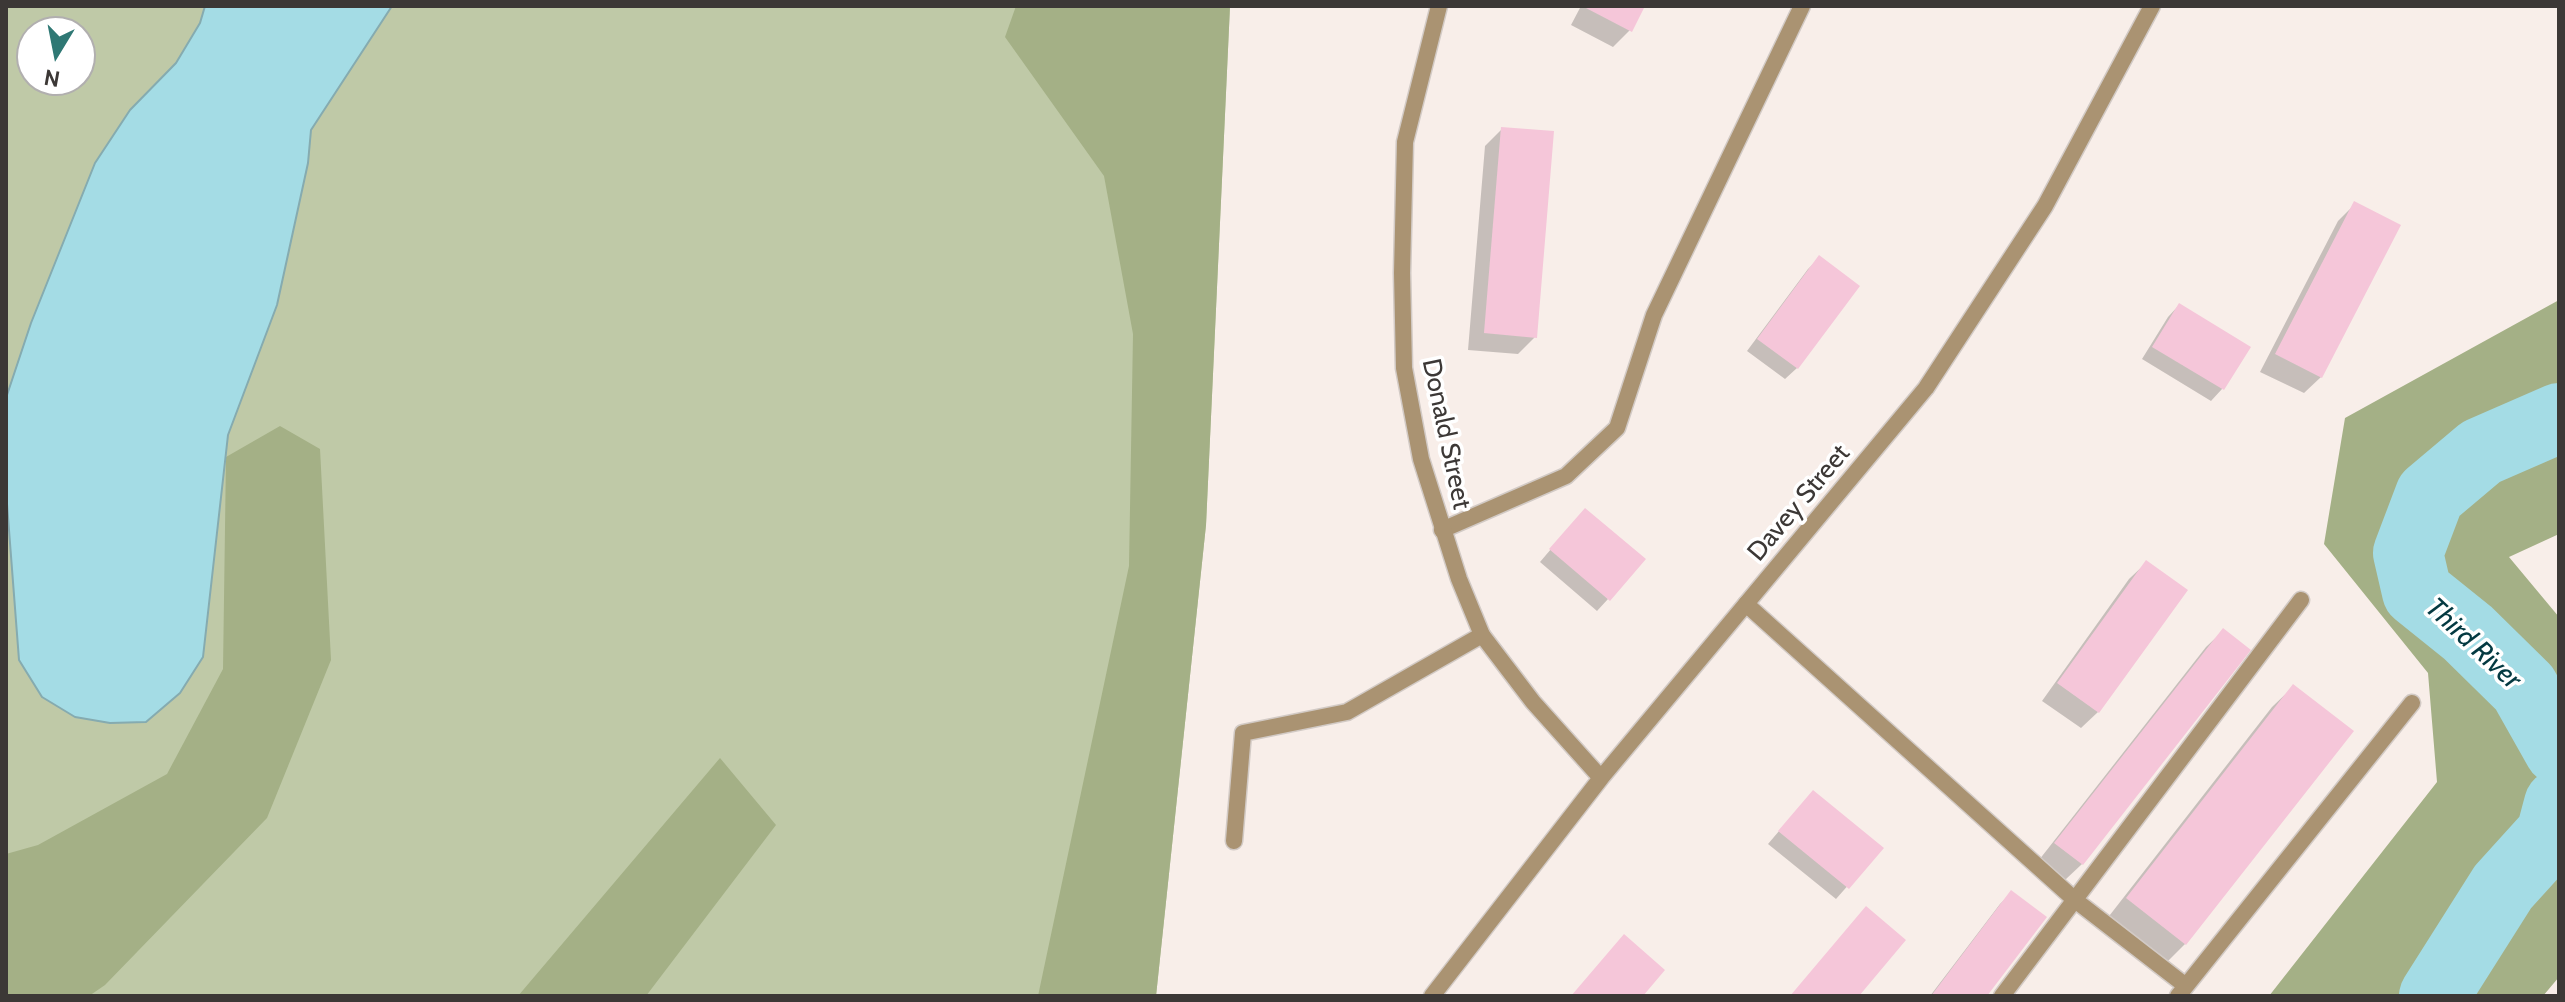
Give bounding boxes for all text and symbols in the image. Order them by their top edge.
north arrow [16,16,96,96]
text: N [42,64,62,93]
street label: Donald Street [1415,356,1477,512]
street label: Davey Street [1741,438,1857,568]
water label: Third River [2418,591,2528,697]

